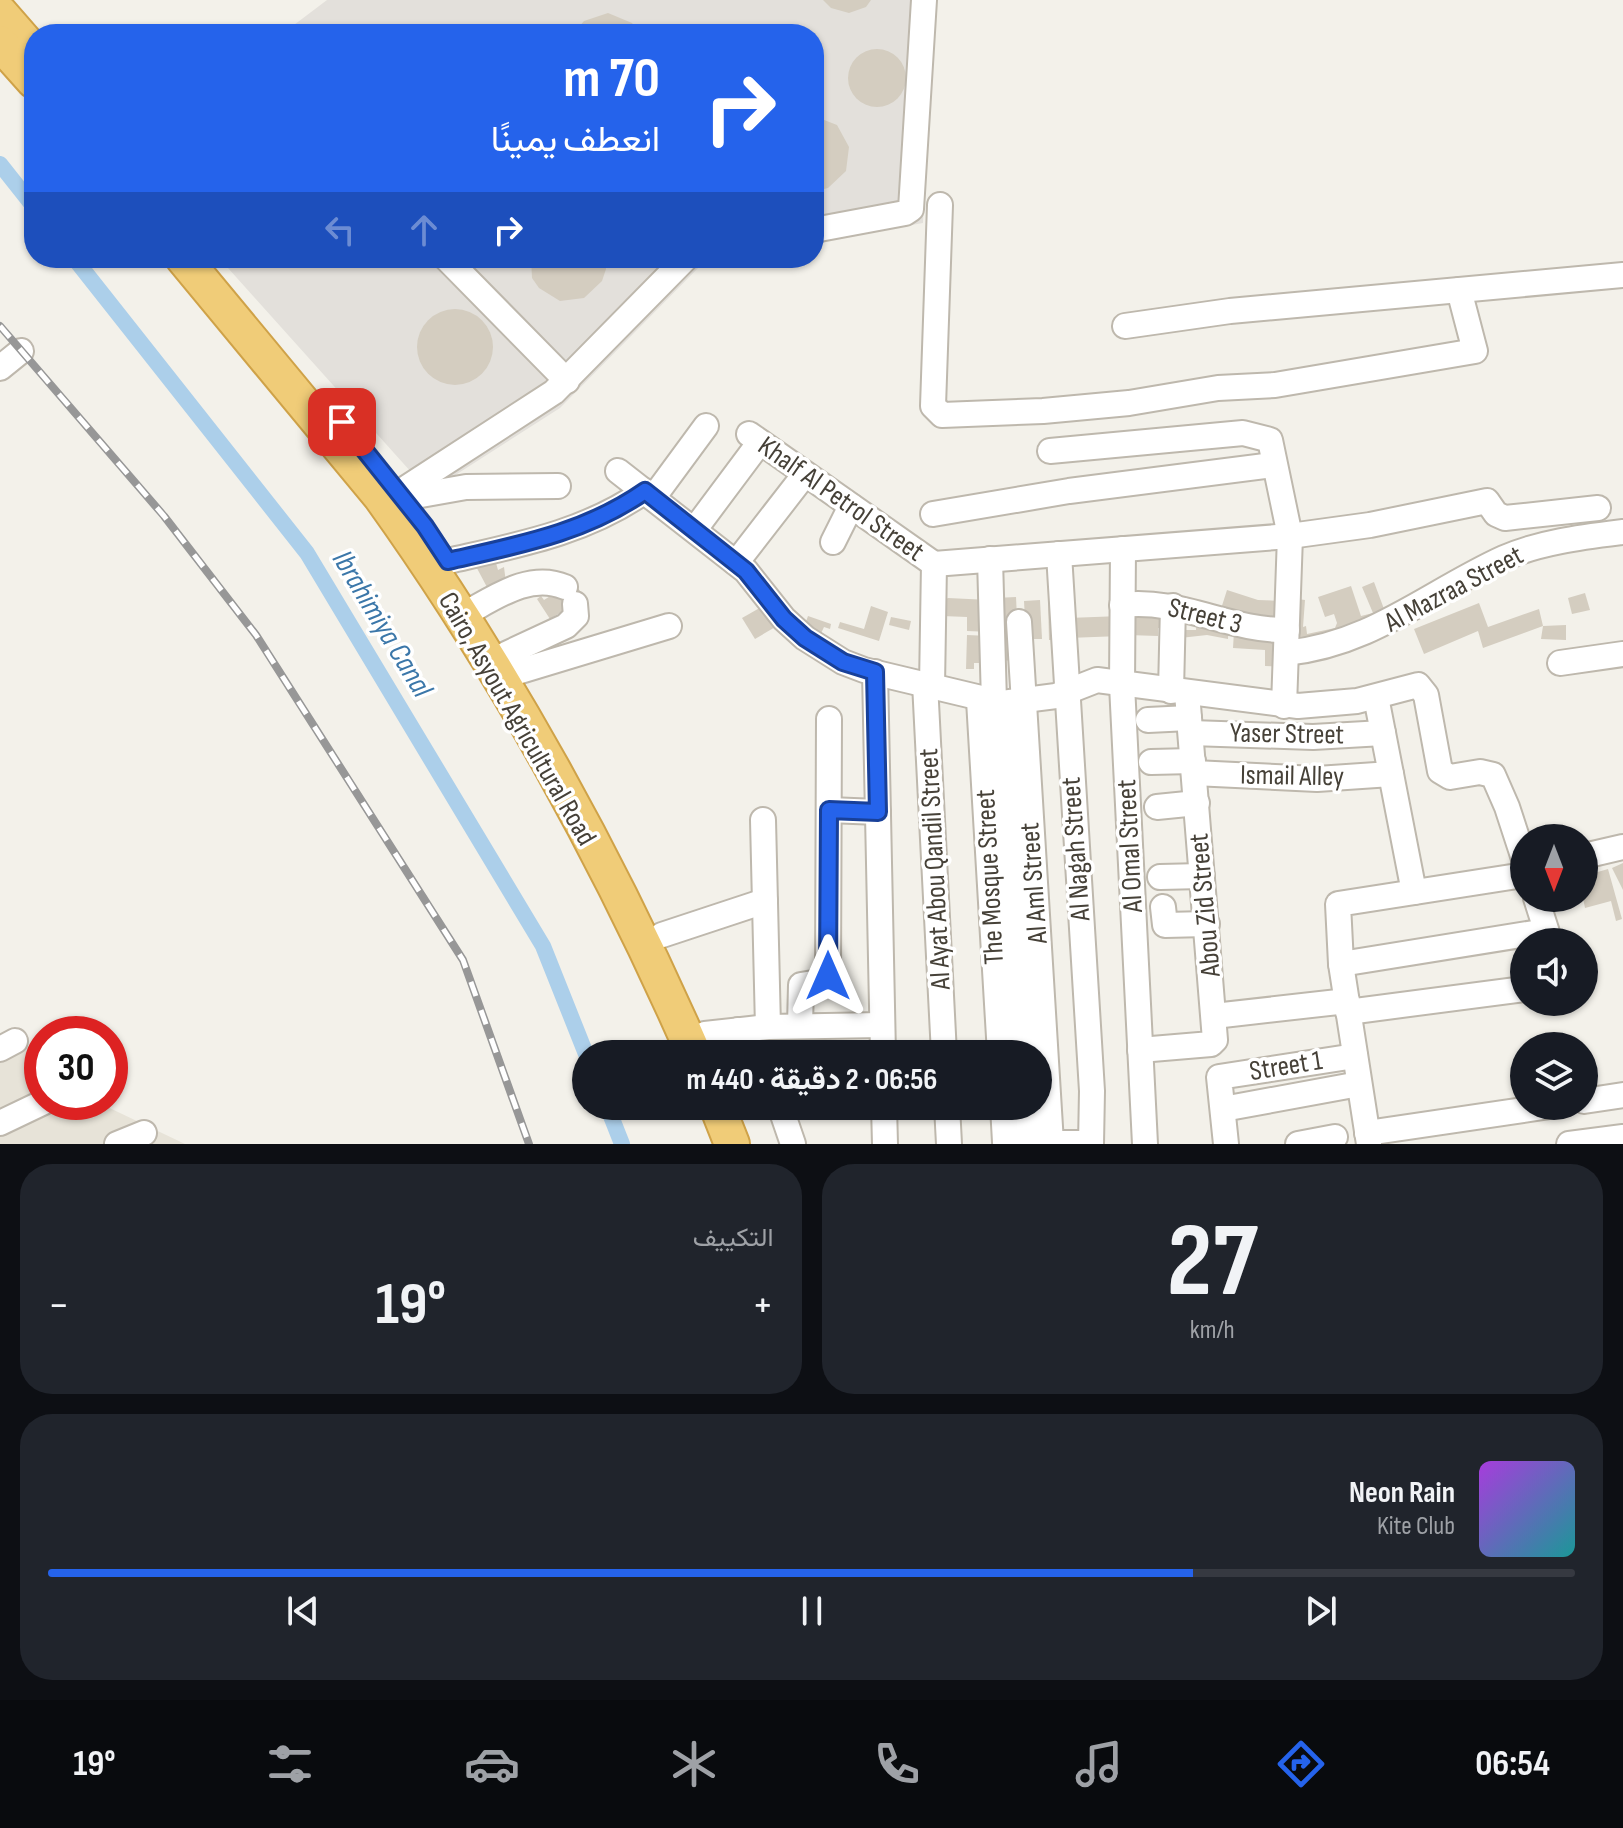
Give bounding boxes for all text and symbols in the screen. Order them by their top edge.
text: 70 m [563,46,660,113]
icon: right [688,56,792,160]
text: انعطف يمينًا [491,119,660,162]
icon: left [318,208,362,252]
icon: ahead [402,208,446,252]
icon: right [486,208,530,252]
pin [308,388,376,456]
icon: arrive [320,400,364,444]
street label: Khalf Al Petrol Street [752,430,930,568]
street label: Al Mazraa Street [1378,539,1529,640]
water label: Ibrahimiya Canal [324,544,441,705]
street label: Cairo, Asyout Agricultural Road [431,587,603,851]
street label: Street 3 [1164,591,1246,641]
street label: Yaser Street [1230,717,1344,751]
street label: Al Ayat Abou Qandil Street [912,748,958,991]
street label: Ismail Alley [1240,759,1344,793]
street label: Al Nagah Street [1055,776,1098,923]
street label: Al Omal Street [1110,779,1150,914]
street label: The Mosque Street [969,789,1011,965]
street label: Al Aml Street [1013,821,1055,946]
north arrow [1510,824,1598,912]
map controls [1510,824,1598,1120]
street label: Abou Zid Street [1182,832,1228,979]
button: sound [1510,928,1598,1016]
position arrow [786,934,870,1018]
speed limit sign: 30 [24,1016,128,1120]
button: layers [1510,1032,1598,1120]
street label: Street 1 [1247,1044,1325,1088]
text: 06:56 · 2 دقيقة · 440 m [687,1062,937,1098]
text: 27 [1167,1200,1258,1325]
text: التكييف [693,1223,774,1254]
text: 19° [375,1269,446,1341]
text: − [48,1279,70,1332]
text: + [752,1279,774,1332]
text: km/h [1190,1315,1235,1346]
text: Neon Rain [1349,1475,1455,1511]
text: Kite Club [1377,1511,1455,1542]
icon: previous [281,1589,325,1633]
icon: pause [790,1589,834,1633]
icon: next [1299,1589,1343,1633]
icon: filters [262,1736,318,1792]
icon: car [464,1736,520,1792]
icon: climate [666,1736,722,1792]
icon: phone [869,1736,925,1792]
icon: music [1071,1736,1127,1792]
icon: directions [1273,1736,1329,1792]
text: 19° [73,1743,116,1786]
text: 06:54 [1475,1743,1550,1786]

